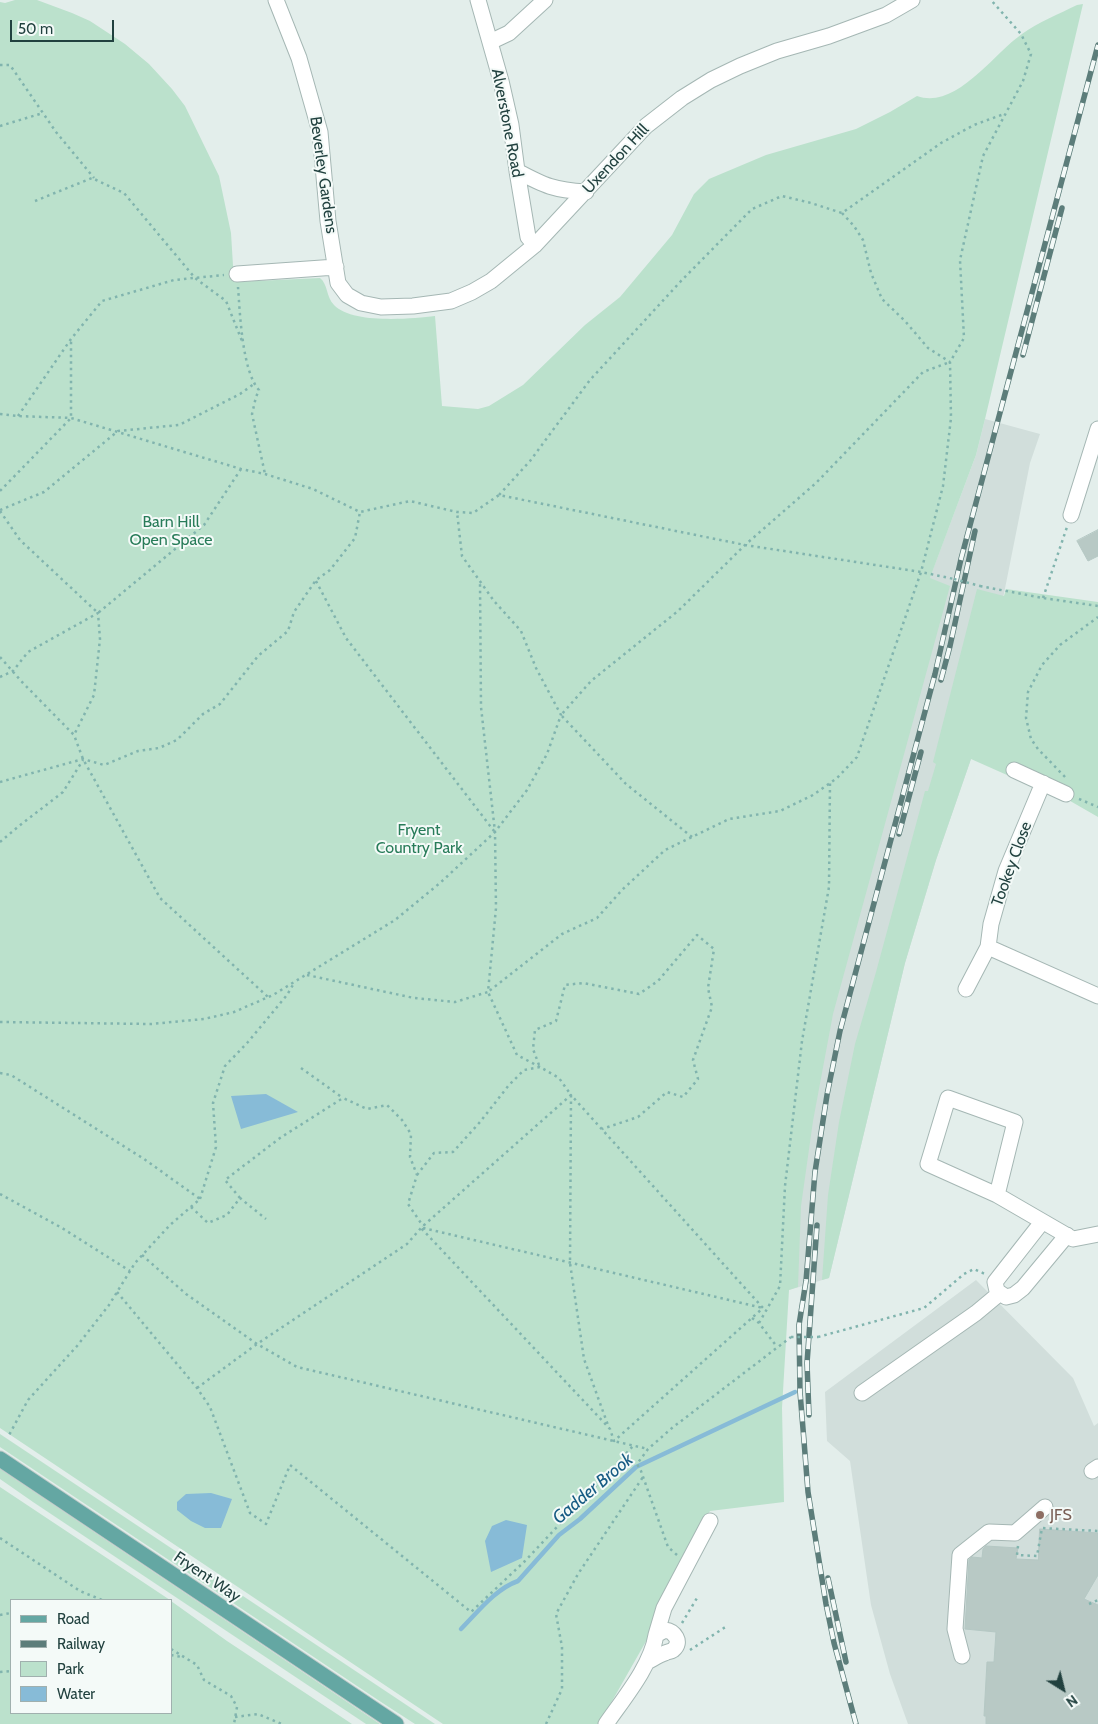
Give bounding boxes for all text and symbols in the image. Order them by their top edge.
scale bar [12,10,116,42]
text: 50 m [18,20,53,38]
street label: Alverstone Road [487,67,527,179]
street label: Beverley Gardens [305,115,341,235]
street label: Uxendon Hill [579,120,653,198]
park label: Barn Hill Open Space [129,512,213,550]
street label: Tookey Close [988,819,1036,909]
park label: Fryent Country Park [376,820,462,858]
water label: Gadder Brook [548,1449,638,1529]
place label: JFS [1050,1505,1072,1525]
marker: JFS [1034,1509,1046,1521]
street label: Fryent Way [170,1548,244,1606]
legend [10,1599,172,1714]
text: Road [57,1610,90,1628]
text: Railway [57,1635,105,1653]
text: Park [57,1660,84,1678]
north arrow [1038,1664,1088,1714]
text: Water [57,1685,95,1703]
text: N [1063,1691,1081,1711]

